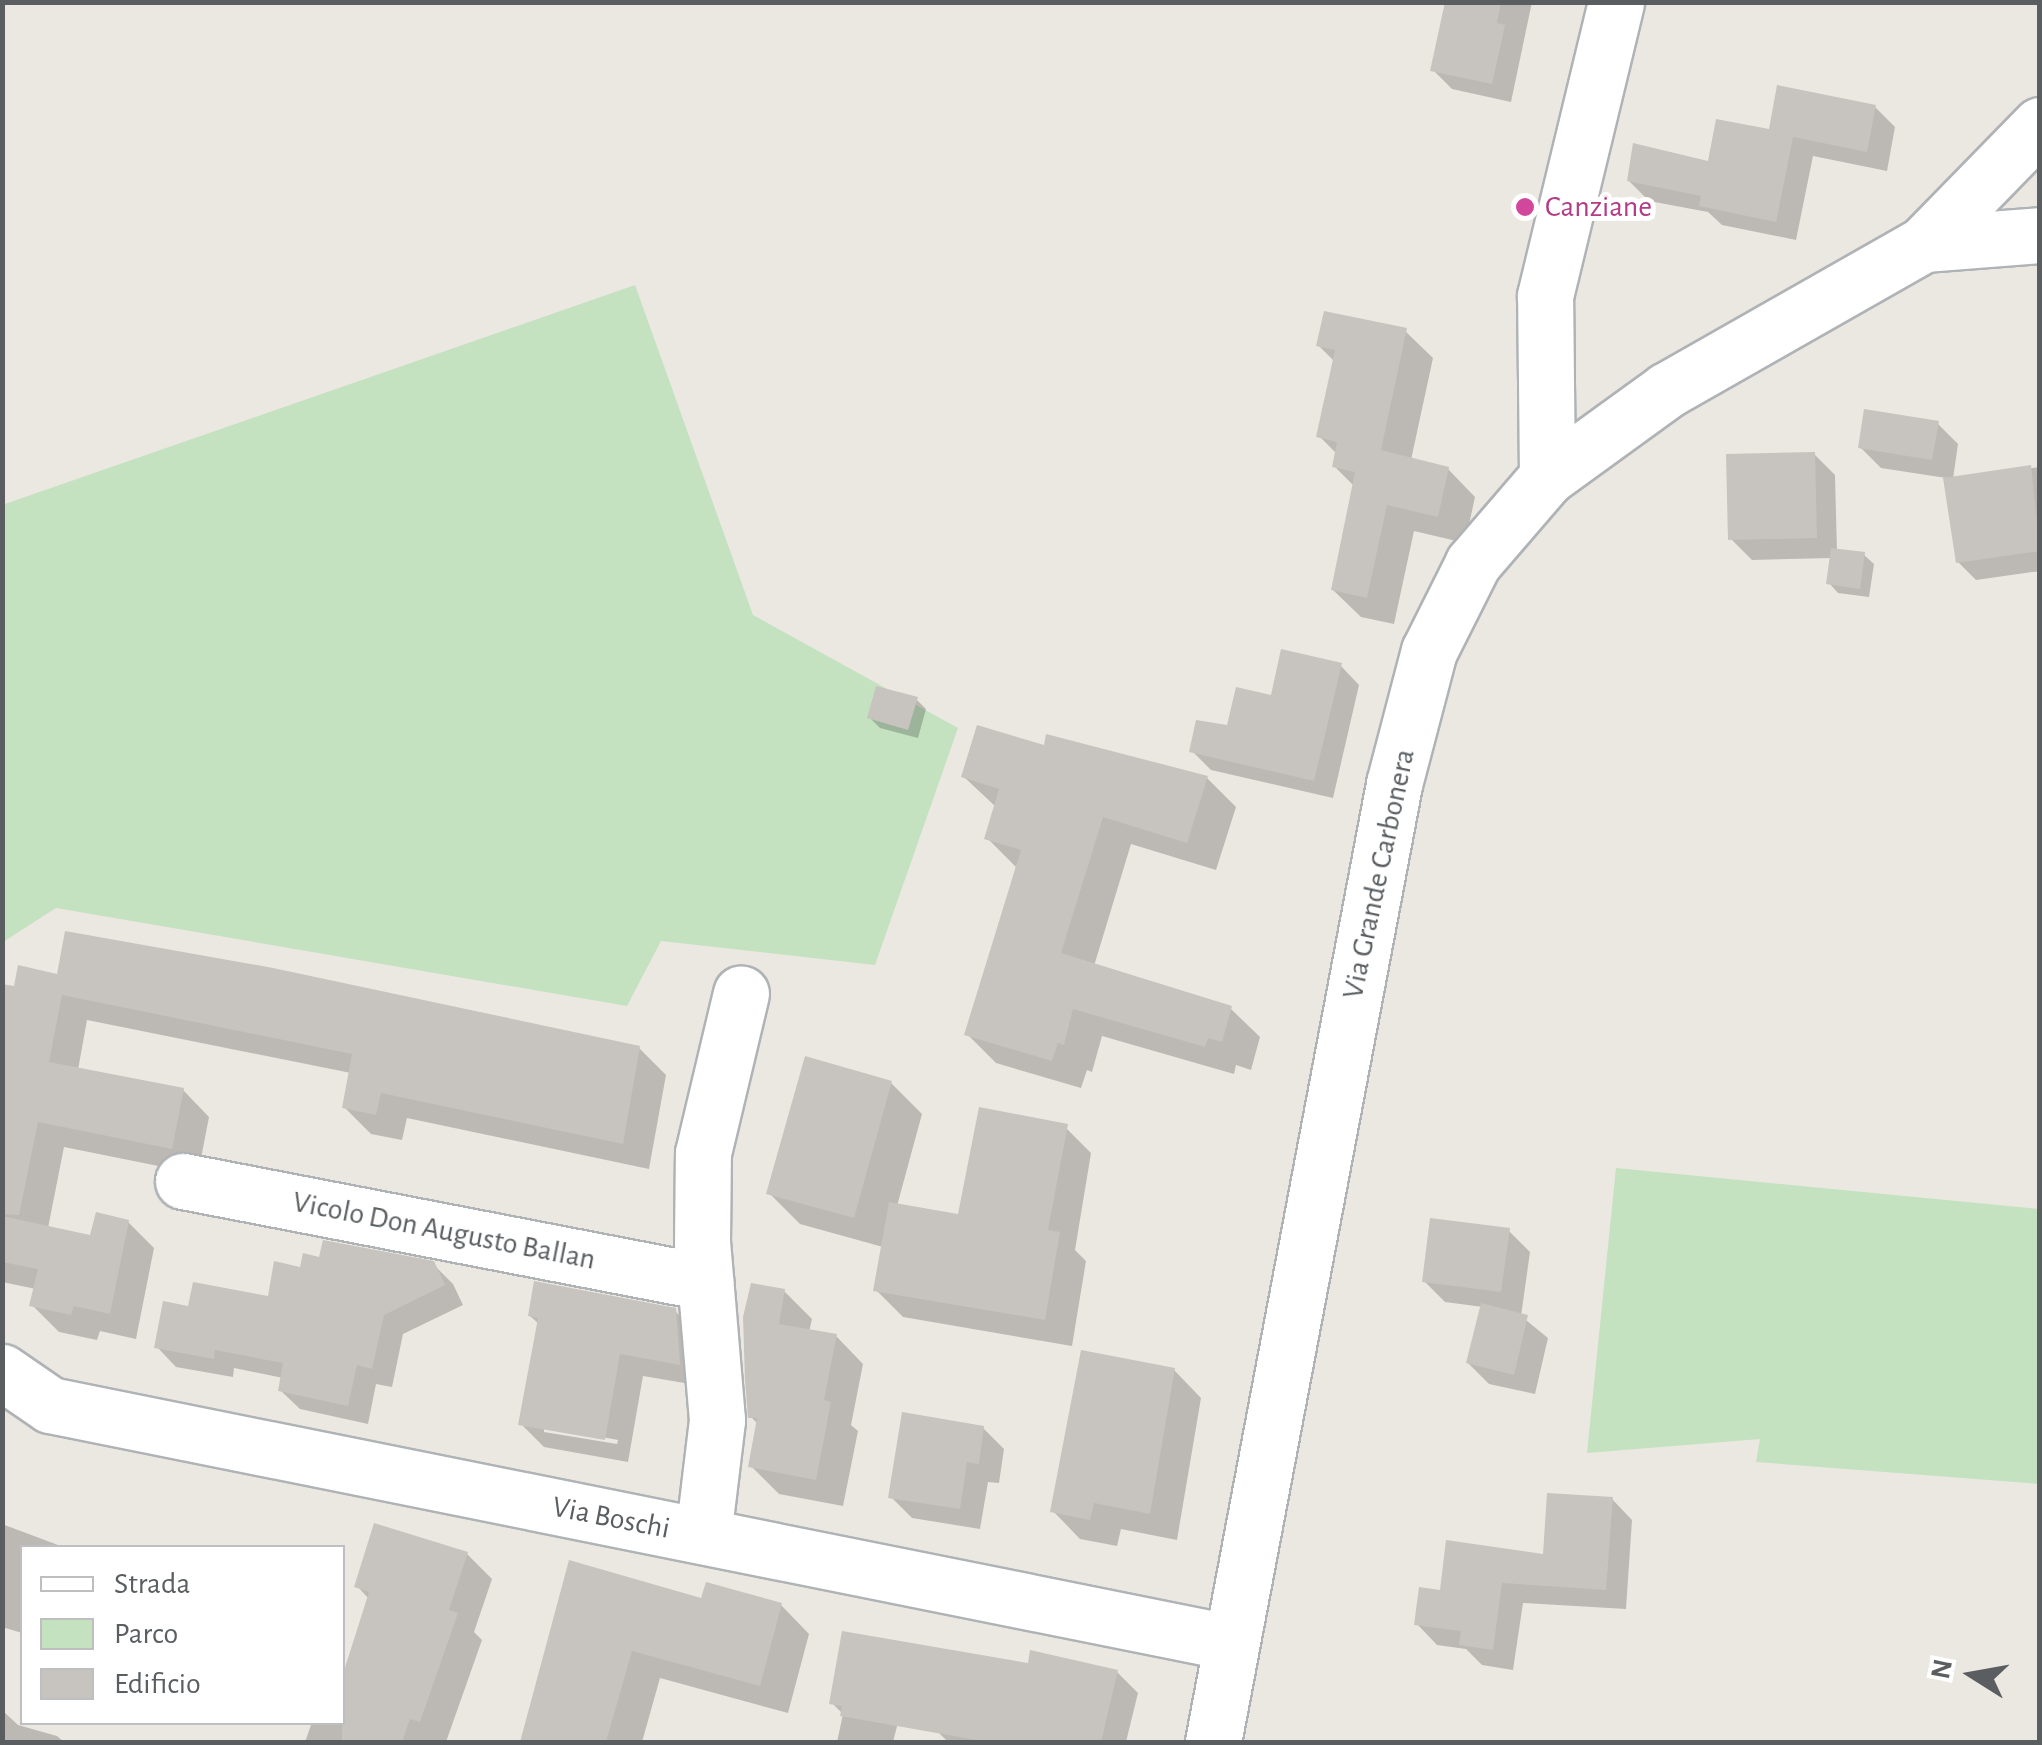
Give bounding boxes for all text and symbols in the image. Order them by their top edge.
place label: Canziane [1545,189,1652,225]
marker: Canziane [1514,196,1536,218]
street label: Via Grande Carbonera [1335,746,1423,1002]
street label: Vicolo Don Augusto Ballan [290,1184,598,1278]
street label: Via Boschi [549,1489,673,1547]
legend [20,1545,345,1725]
text: Strada [114,1569,190,1599]
text: Parco [114,1619,178,1649]
north arrow [1922,1625,2022,1725]
text: N [1927,1657,1958,1682]
text: Edificio [114,1669,201,1699]

